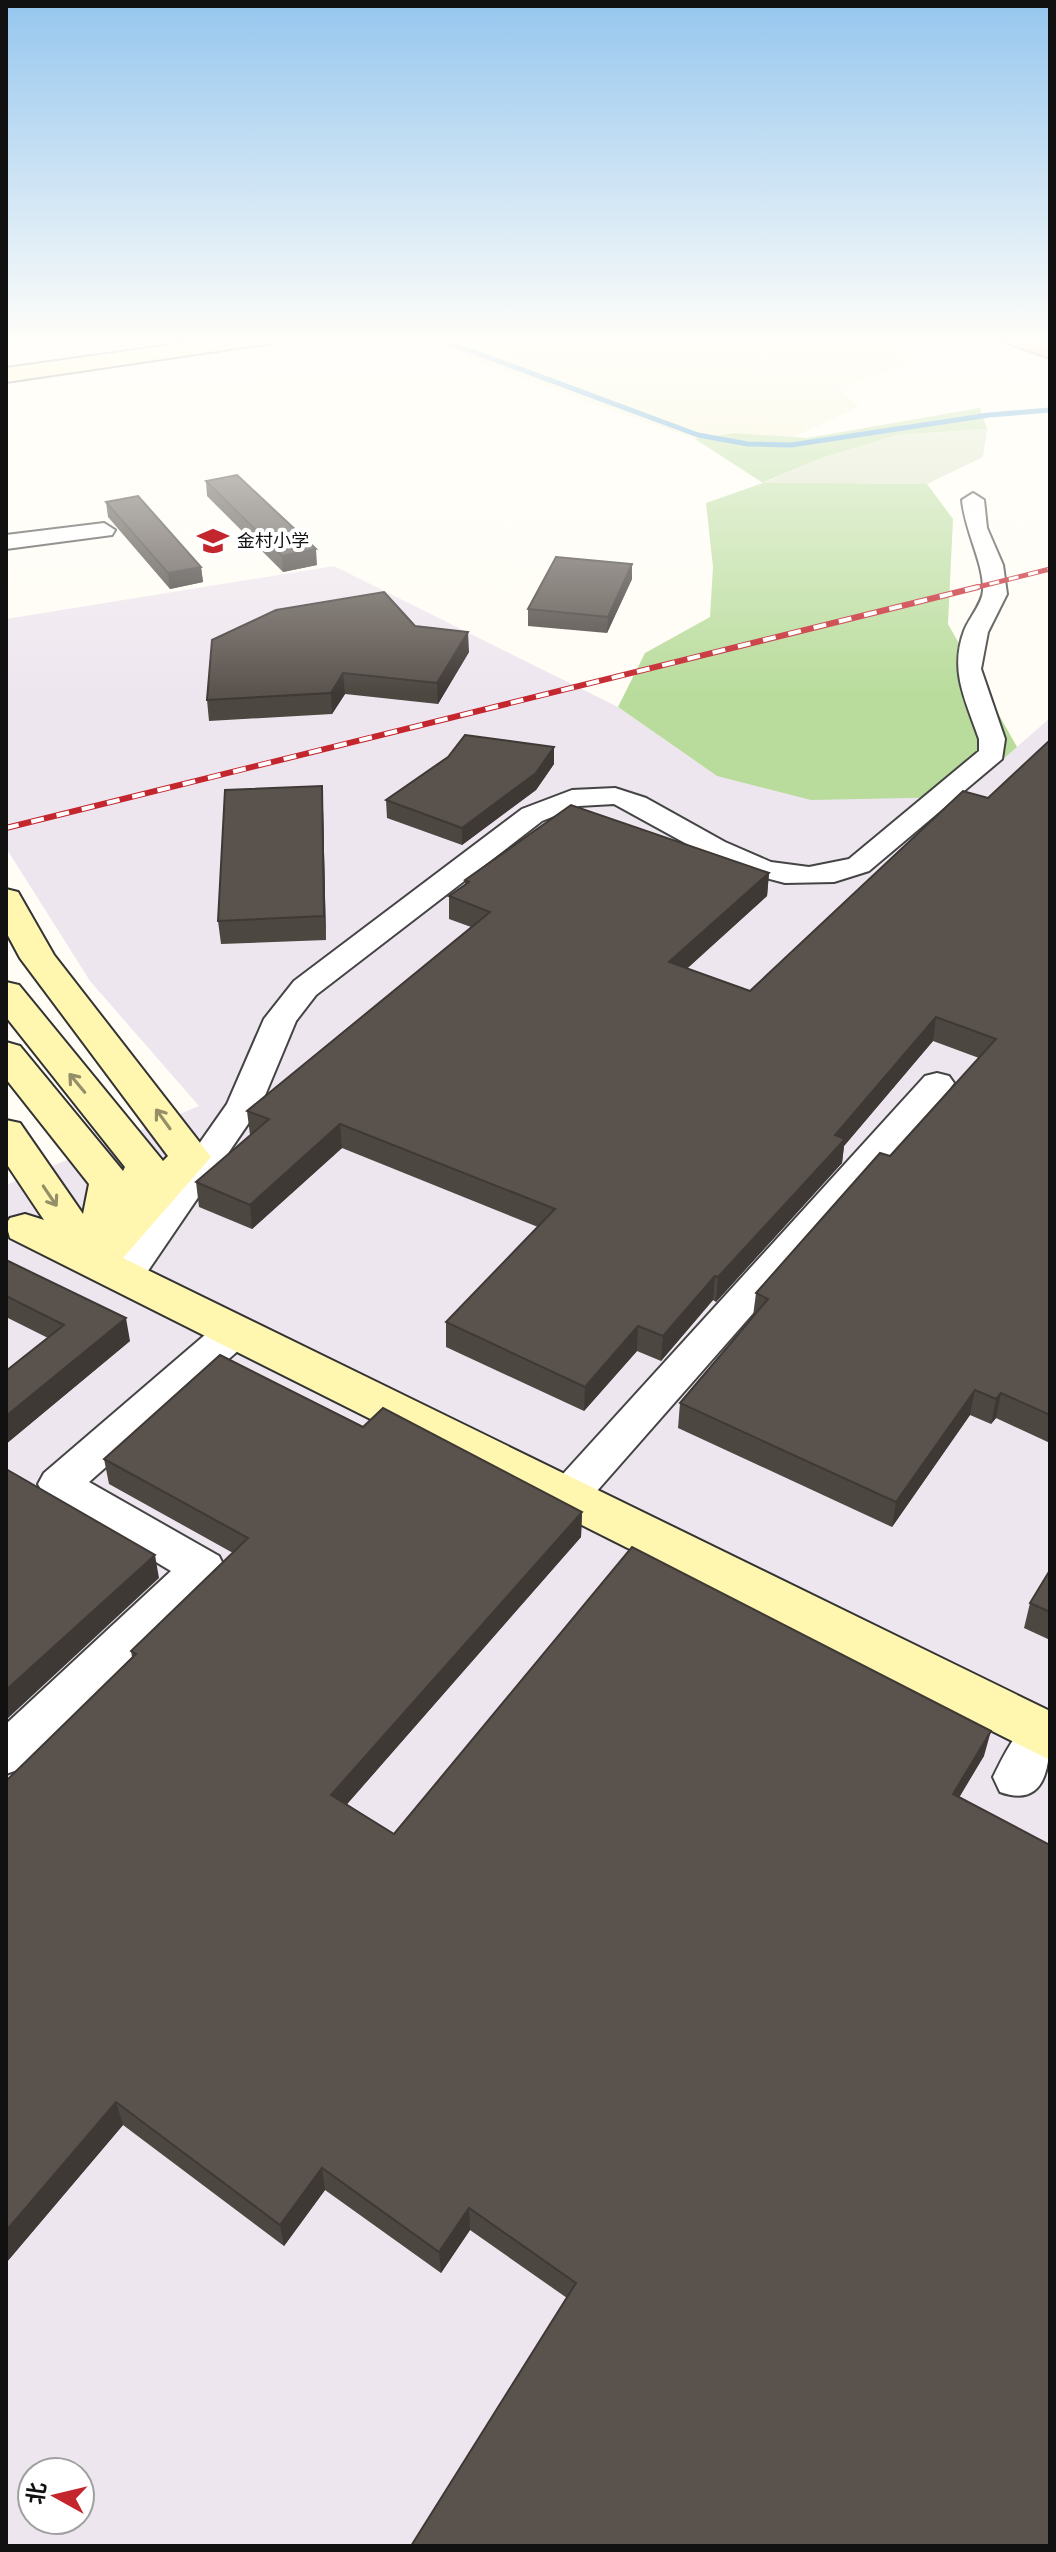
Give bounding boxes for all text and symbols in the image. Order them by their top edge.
school or university icon: 金村小学 [196,524,230,558]
place label: 金村小学 [237,531,309,551]
one-way arrow [68,1073,86,1094]
one-way arrow [154,1108,171,1130]
one-way arrow [41,1185,58,1207]
north arrow [16,2456,96,2536]
text: 北 [23,2481,51,2506]

